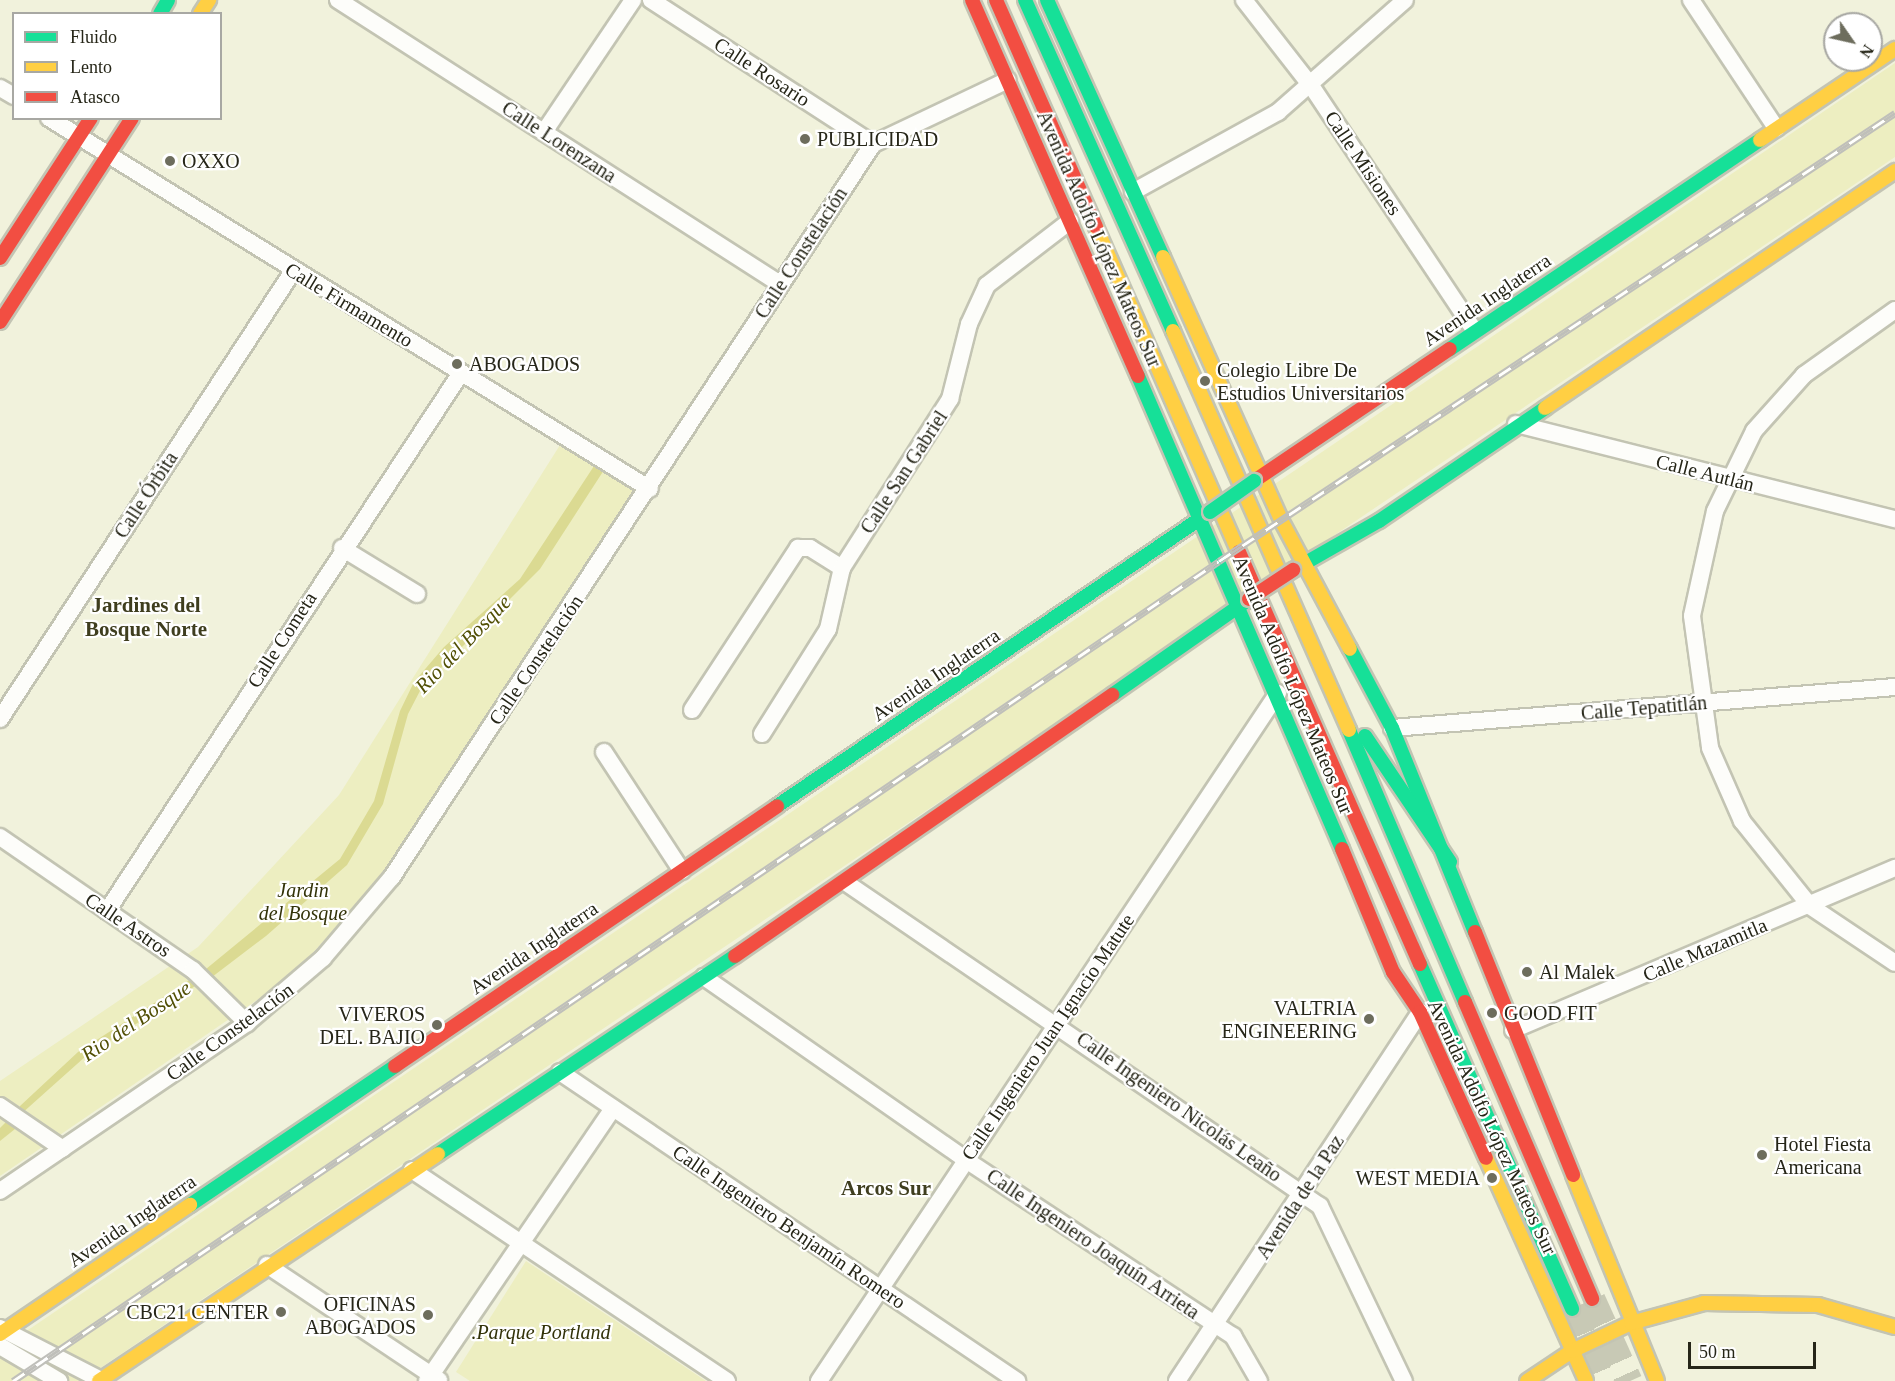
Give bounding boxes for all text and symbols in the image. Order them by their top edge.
legend [12,12,222,120]
north arrow [1823,12,1883,72]
text: Fluido [70,27,117,47]
street label: Calle Rosario [710,32,814,112]
text: N [1856,42,1877,61]
text: Lento [70,57,112,77]
text: Atasco [70,87,120,107]
street label: Calle Lorenzana [497,96,621,188]
street label: Avenida Adolfo López Mateos Sur [1031,106,1167,372]
street label: Calle Misiones [1319,106,1407,220]
place label: PUBLICIDAD [817,127,938,151]
marker: PUBLICIDAD [798,132,812,146]
place label: OXXO [182,149,240,173]
marker: OXXO [163,154,177,168]
street label: Calle Constelación [750,183,852,323]
street label: Avenida Inglaterra [1419,248,1555,352]
street label: Calle Firmamento [281,257,417,353]
place label: ABOGADOS [469,352,580,376]
marker: ABOGADOS [450,357,464,371]
place label: Colegio Libre De Estudios Universitarios [1217,358,1404,405]
marker: Colegio Libre De Estudios Universitarios [1198,374,1212,388]
street label: Calle San Gabriel [855,406,953,538]
street label: Calle Órbita [109,447,183,543]
street label: Calle Autlán [1653,449,1757,497]
street label: Avenida Adolfo López Mateos Sur [1227,552,1359,818]
street label: Calle Cometa [242,588,322,692]
water label: Rio del Bosque [410,590,516,698]
street label: Calle Constelación [484,590,588,730]
district label: Jardines del Bosque Norte [85,592,207,642]
street label: Avenida Inglaterra [868,623,1004,727]
street label: Calle Tepatitlán [1580,691,1708,725]
park label: Jardin del Bosque [259,879,347,926]
street label: Calle Astros [80,887,176,963]
street label: Avenida Inglaterra [466,896,602,1000]
street label: Calle Ingeniero Juan Ignacio Matute [956,909,1140,1165]
street label: Calle Mazamitla [1639,913,1771,987]
place label: Al Malek [1539,960,1615,984]
marker: Al Malek [1520,965,1534,979]
water label: Rio del Bosque [76,975,196,1067]
street label: Calle Constelación [162,978,298,1086]
street label: Avenida Adolfo López Mateos Sur [1422,995,1562,1259]
place label: VALTRIA ENGINEERING [1221,996,1357,1043]
place label: GOOD FIT [1504,1001,1597,1025]
place label: VIVEROS DEL. BAJIO [319,1002,425,1049]
marker: GOOD FIT [1485,1006,1499,1020]
marker: VALTRIA ENGINEERING [1362,1012,1376,1026]
marker: VIVEROS DEL. BAJIO [430,1018,444,1032]
street label: Calle Ingeniero Nicolás Leaño [1072,1027,1286,1187]
street label: Avenida de la Paz [1251,1130,1349,1264]
place label: Hotel Fiesta Americana [1774,1132,1871,1179]
street label: Calle Ingeniero Benjamín Romero [668,1140,910,1314]
marker: Hotel Fiesta Americana [1755,1148,1769,1162]
street label: Calle Ingeniero Joaquín Arrieta [982,1163,1204,1325]
place label: WEST MEDIA [1355,1166,1480,1190]
street label: Avenida Inglaterra [64,1169,200,1273]
marker: WEST MEDIA [1485,1171,1499,1185]
district label: Arcos Sur [841,1175,931,1201]
place label: OFICINAS ABOGADOS [305,1292,416,1339]
place label: CBC21 CENTER [126,1300,269,1324]
marker: CBC21 CENTER [274,1305,288,1319]
marker: OFICINAS ABOGADOS [421,1308,435,1322]
park label: .Parque Portland [471,1320,611,1344]
scale bar [1691,1330,1818,1368]
text: 50 m [1699,1342,1736,1362]

